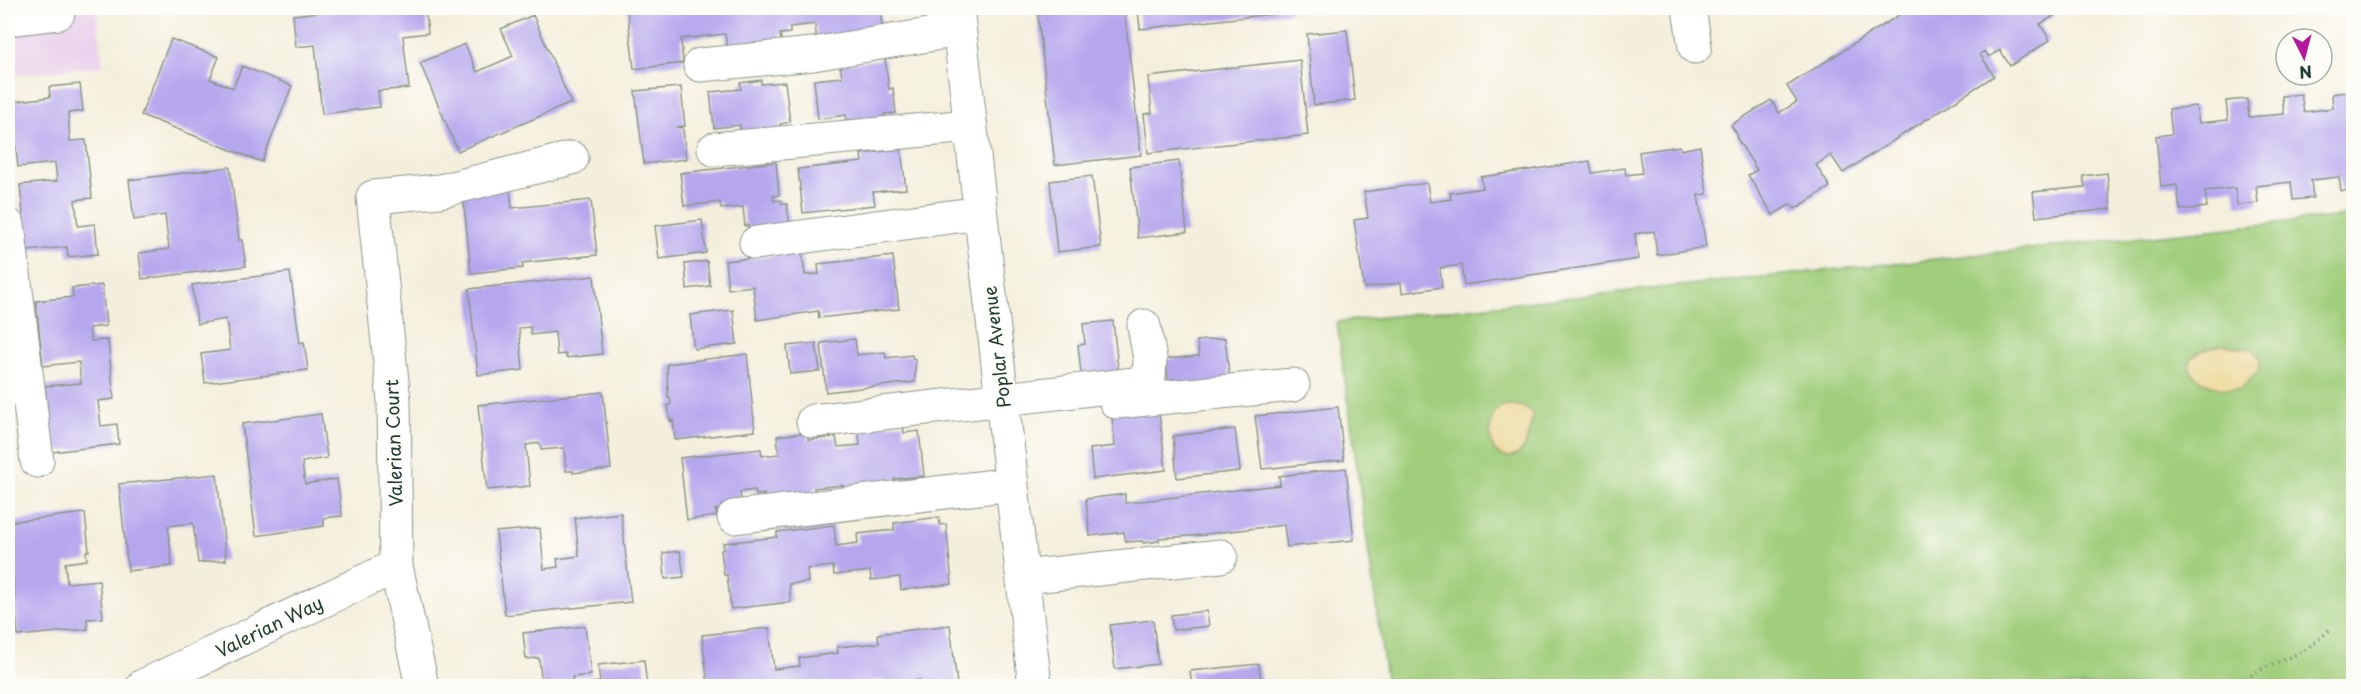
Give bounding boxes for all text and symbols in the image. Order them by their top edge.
north arrow [2274,27,2334,87]
text: N [2298,60,2313,86]
street label: Poplar Avenue [975,284,1017,409]
street label: Valerian Court [377,379,409,507]
street label: Valerian Way [211,588,327,664]

